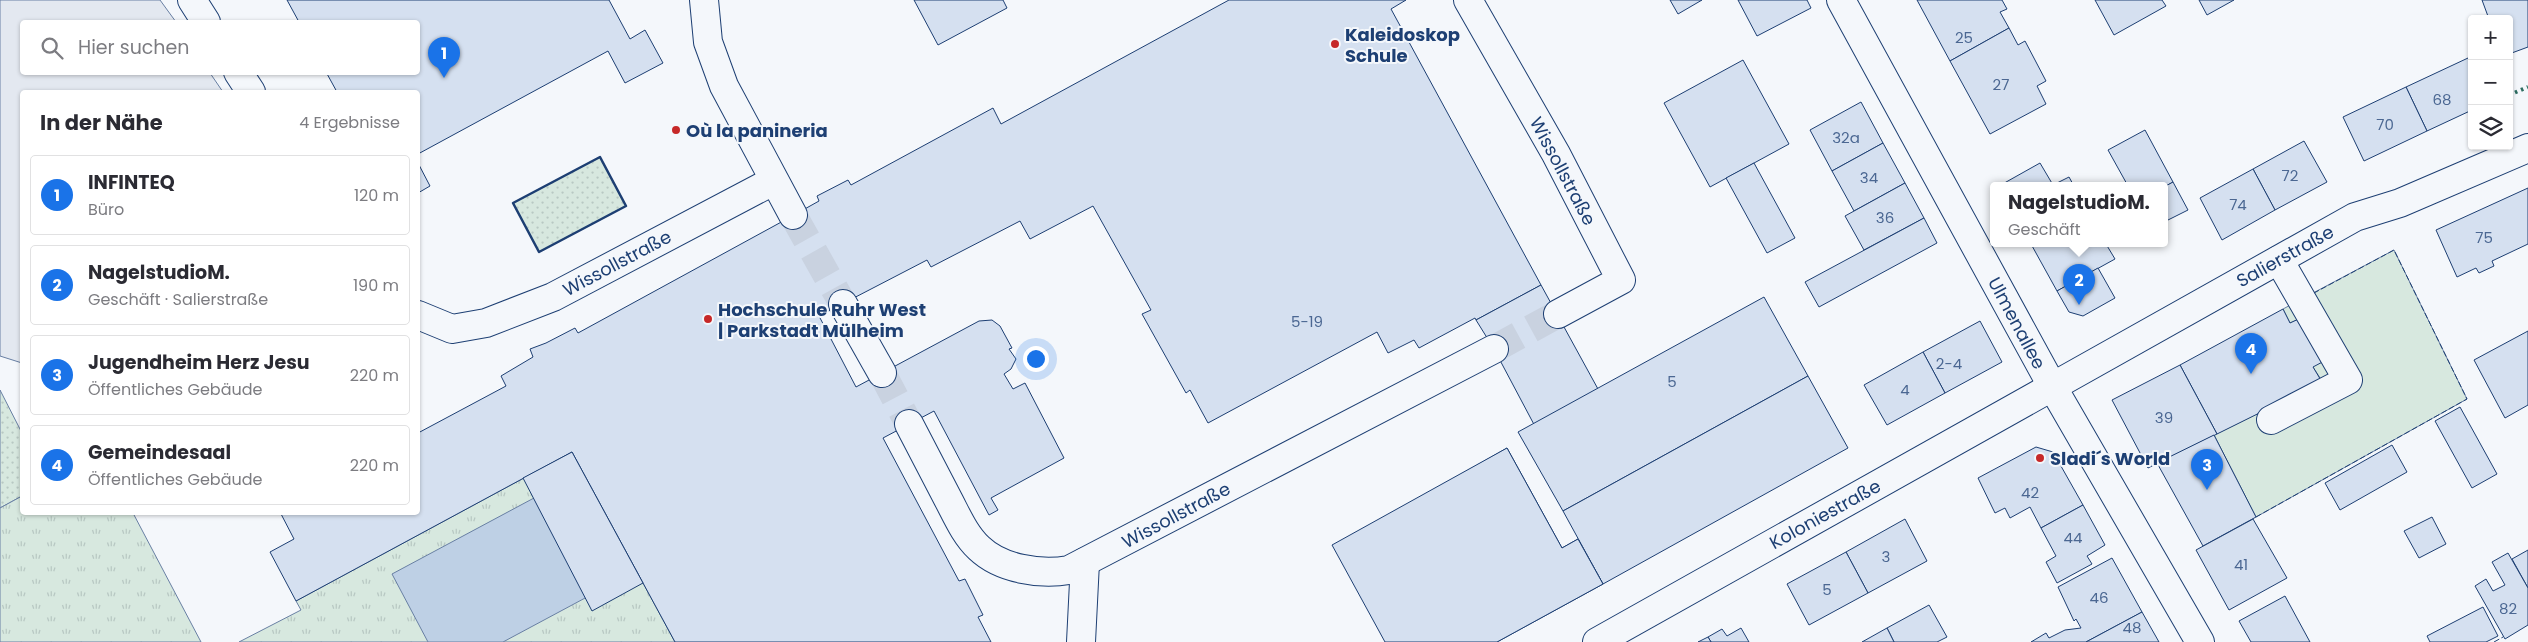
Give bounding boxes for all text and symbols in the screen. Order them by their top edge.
map controls [2468,15,2513,150]
button: + [2468,15,2513,60]
search box [20,20,420,75]
place label: Kaleidoskop Schule [1345,22,1460,68]
house number: 25 [1955,27,1973,48]
icon: search [38,34,66,62]
text: Hier suchen [78,34,189,61]
pin: 1 [428,37,460,78]
marker: Kaleidoskop Schule [1329,38,1341,50]
button: − [2468,60,2513,105]
house number: 27 [1993,74,2009,95]
house number: 68 [2433,89,2452,110]
button: layers [2468,105,2513,150]
text: In der Nähe [40,108,163,137]
text: 4 Ergebnisse [299,111,400,134]
street label: Wissollstraße [1524,112,1602,230]
house number: 70 [2376,114,2394,135]
place label: Où la panineria [686,118,828,143]
marker: Où la panineria [670,124,682,136]
house number: 32a [1832,127,1860,148]
house number: 72 [2282,165,2298,186]
house number: 34 [1860,167,1878,188]
text: INFINTEQ [88,169,175,196]
popup [1990,182,2168,247]
text: 1 [54,184,60,207]
text: 120 m [354,184,399,207]
text: NagelstudioM. [2008,189,2150,216]
house number: 74 [2229,194,2247,215]
text: Büro [88,198,124,221]
house number: 36 [1876,207,1894,228]
text: Geschäft [2008,218,2081,241]
street label: Salierstraße [2232,219,2338,293]
street label: Wissollstraße [558,224,676,302]
house number: 75 [2475,227,2493,248]
text: NagelstudioM. [88,259,230,286]
pin: 2 [2063,264,2095,305]
street label: Ulmenallee [1982,272,2052,374]
text: 2 [52,274,62,297]
text: 190 m [353,274,399,297]
text: Geschäft · Salierstraße [88,288,268,311]
place label: Hochschule Ruhr West | Parkstadt Mülheim [718,297,926,343]
house number: 5-19 [1291,311,1323,332]
marker: Hochschule Ruhr West | Parkstadt Mülheim [702,313,714,325]
pin: 4 [2235,333,2267,374]
your location [1023,346,1049,372]
text: Jugendheim Herz Jesu [88,349,310,376]
house number: 2-4 [1936,353,1962,374]
text: 3 [52,364,62,387]
text: 220 m [350,364,399,387]
house number: 5 [1667,371,1677,392]
text: Öffentliches Gebäude [88,378,262,401]
house number: 4 [1900,379,1910,400]
house number: 39 [2155,407,2173,428]
text: Gemeindesaal [88,439,231,466]
place label: Sladi´s World [2050,446,2170,471]
pin: 3 [2191,449,2223,490]
marker: Sladi´s World [2034,452,2046,464]
text: 4 [52,454,62,477]
text: 220 m [350,454,399,477]
text: Öffentliches Gebäude [88,468,262,491]
street label: Koloniestraße [1765,473,1885,555]
street label: Wissollstraße [1117,476,1235,554]
house number: 42 [2021,482,2039,503]
house number: 44 [2064,527,2082,548]
house number: 3 [1882,546,1890,567]
house number: 41 [2234,554,2248,575]
house number: 5 [1822,579,1832,600]
house number: 46 [2090,587,2108,608]
house number: 82 [2499,598,2517,619]
house number: 48 [2123,617,2141,638]

